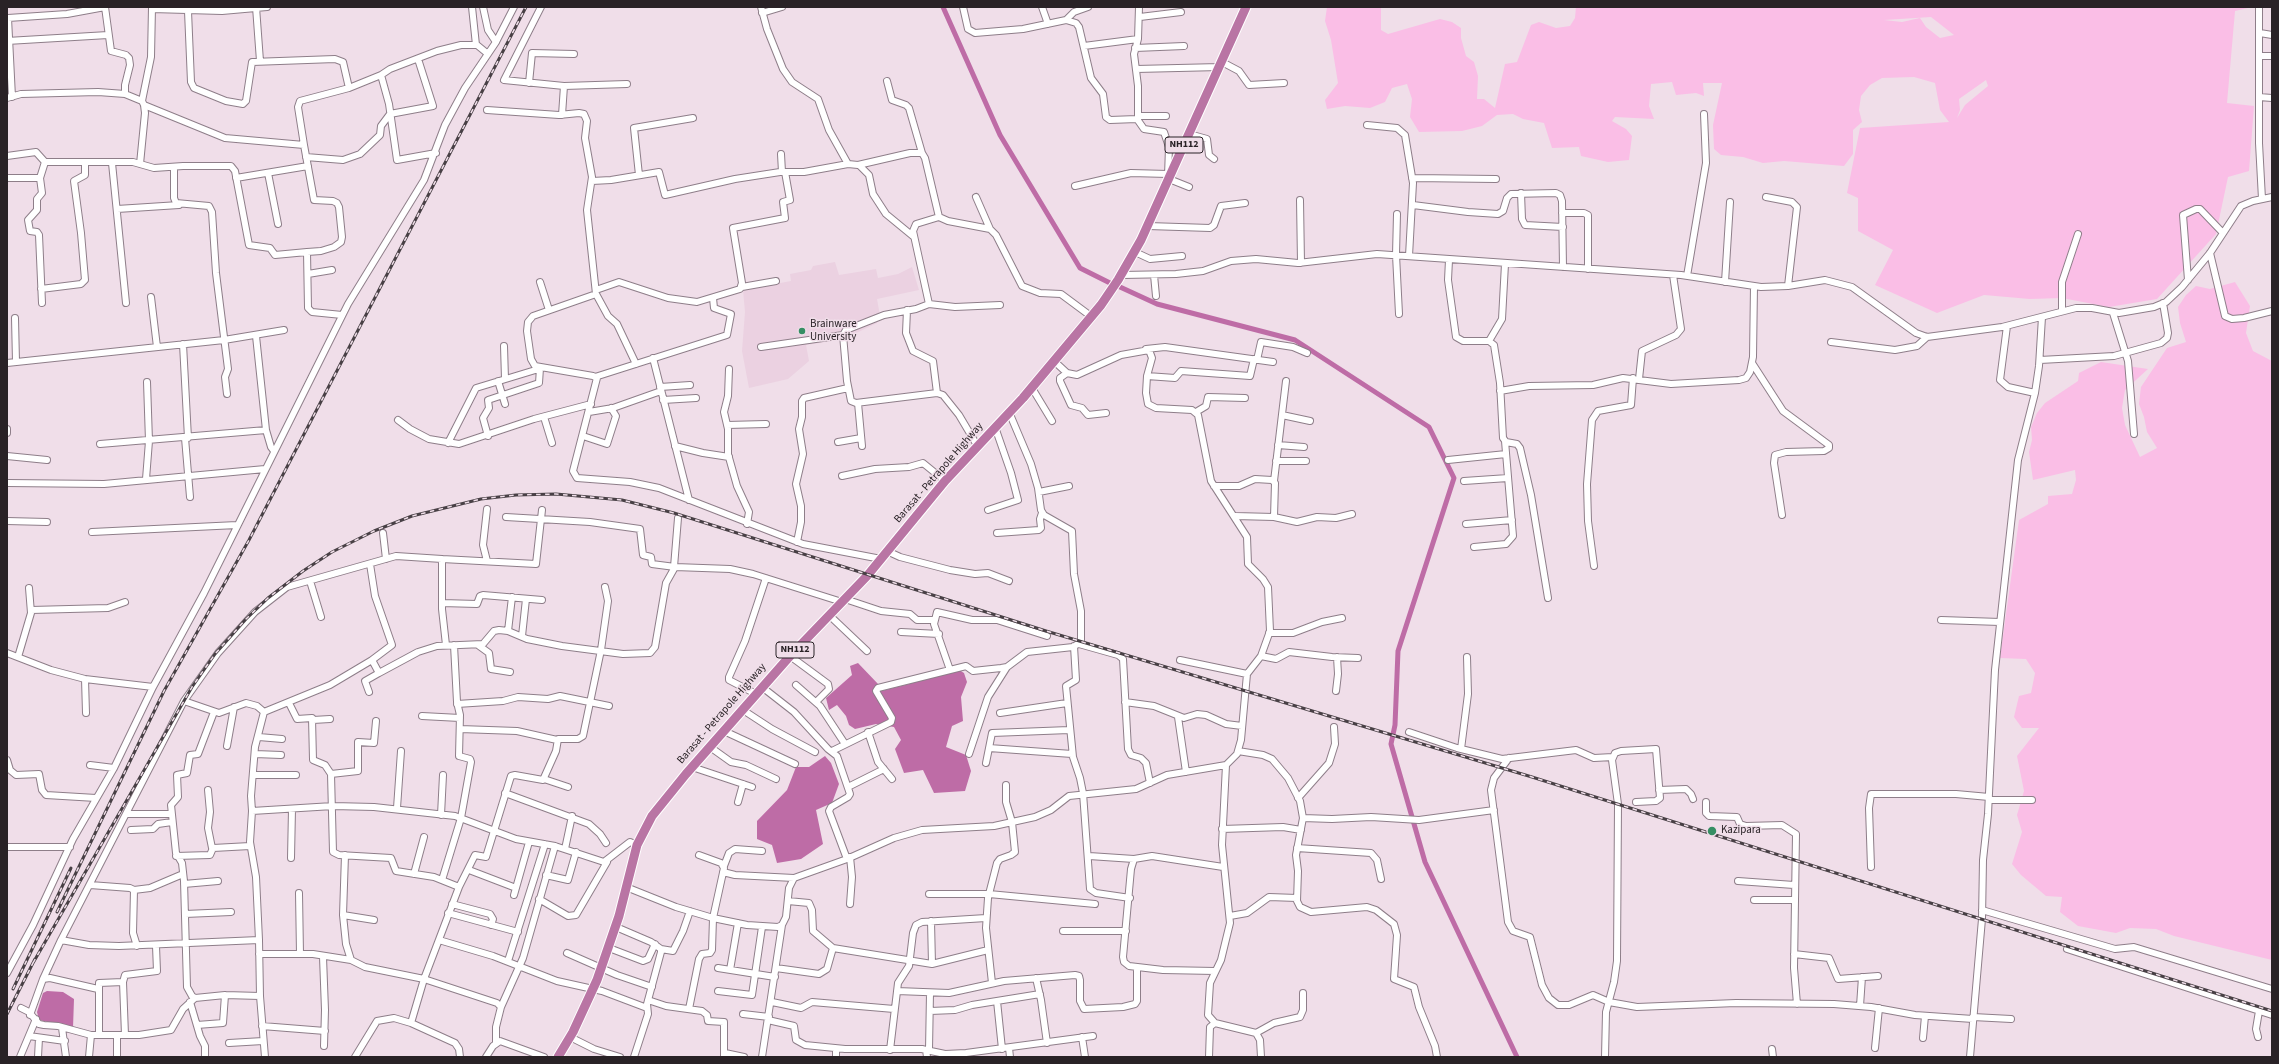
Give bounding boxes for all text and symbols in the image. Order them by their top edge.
road number: NH112 [1165,137,1203,153]
place label: Brainware University [810,318,857,344]
marker: Brainware University [797,326,807,336]
street label: Barasat - Petrapole Highway [892,420,986,526]
road number: NH112 [776,642,814,658]
street label: Barasat - Petrapole Highway [675,661,769,767]
place label: Kazipara [1721,824,1761,838]
marker: Kazipara [1706,825,1718,837]

